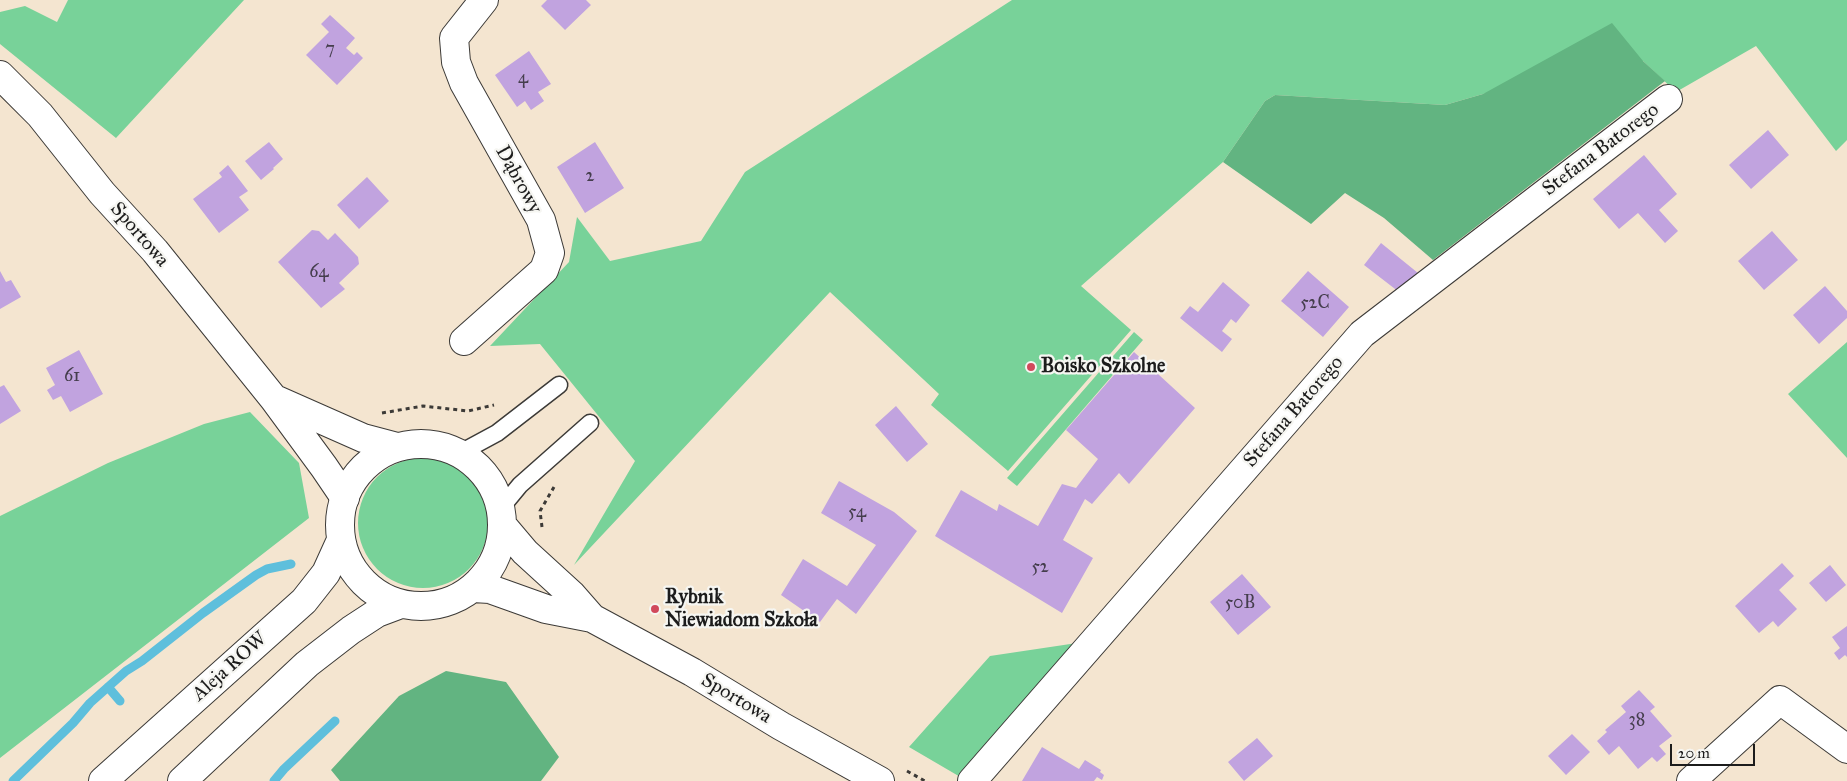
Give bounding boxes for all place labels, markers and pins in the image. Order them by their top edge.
place label: Boisko Szkolne [1041,355,1165,379]
marker: Boisko Szkolne [1025,361,1037,373]
place label: Rybnik Niewiadom Szkoła [665,586,818,633]
marker: Rybnik Niewiadom Szkoła [649,603,661,615]

